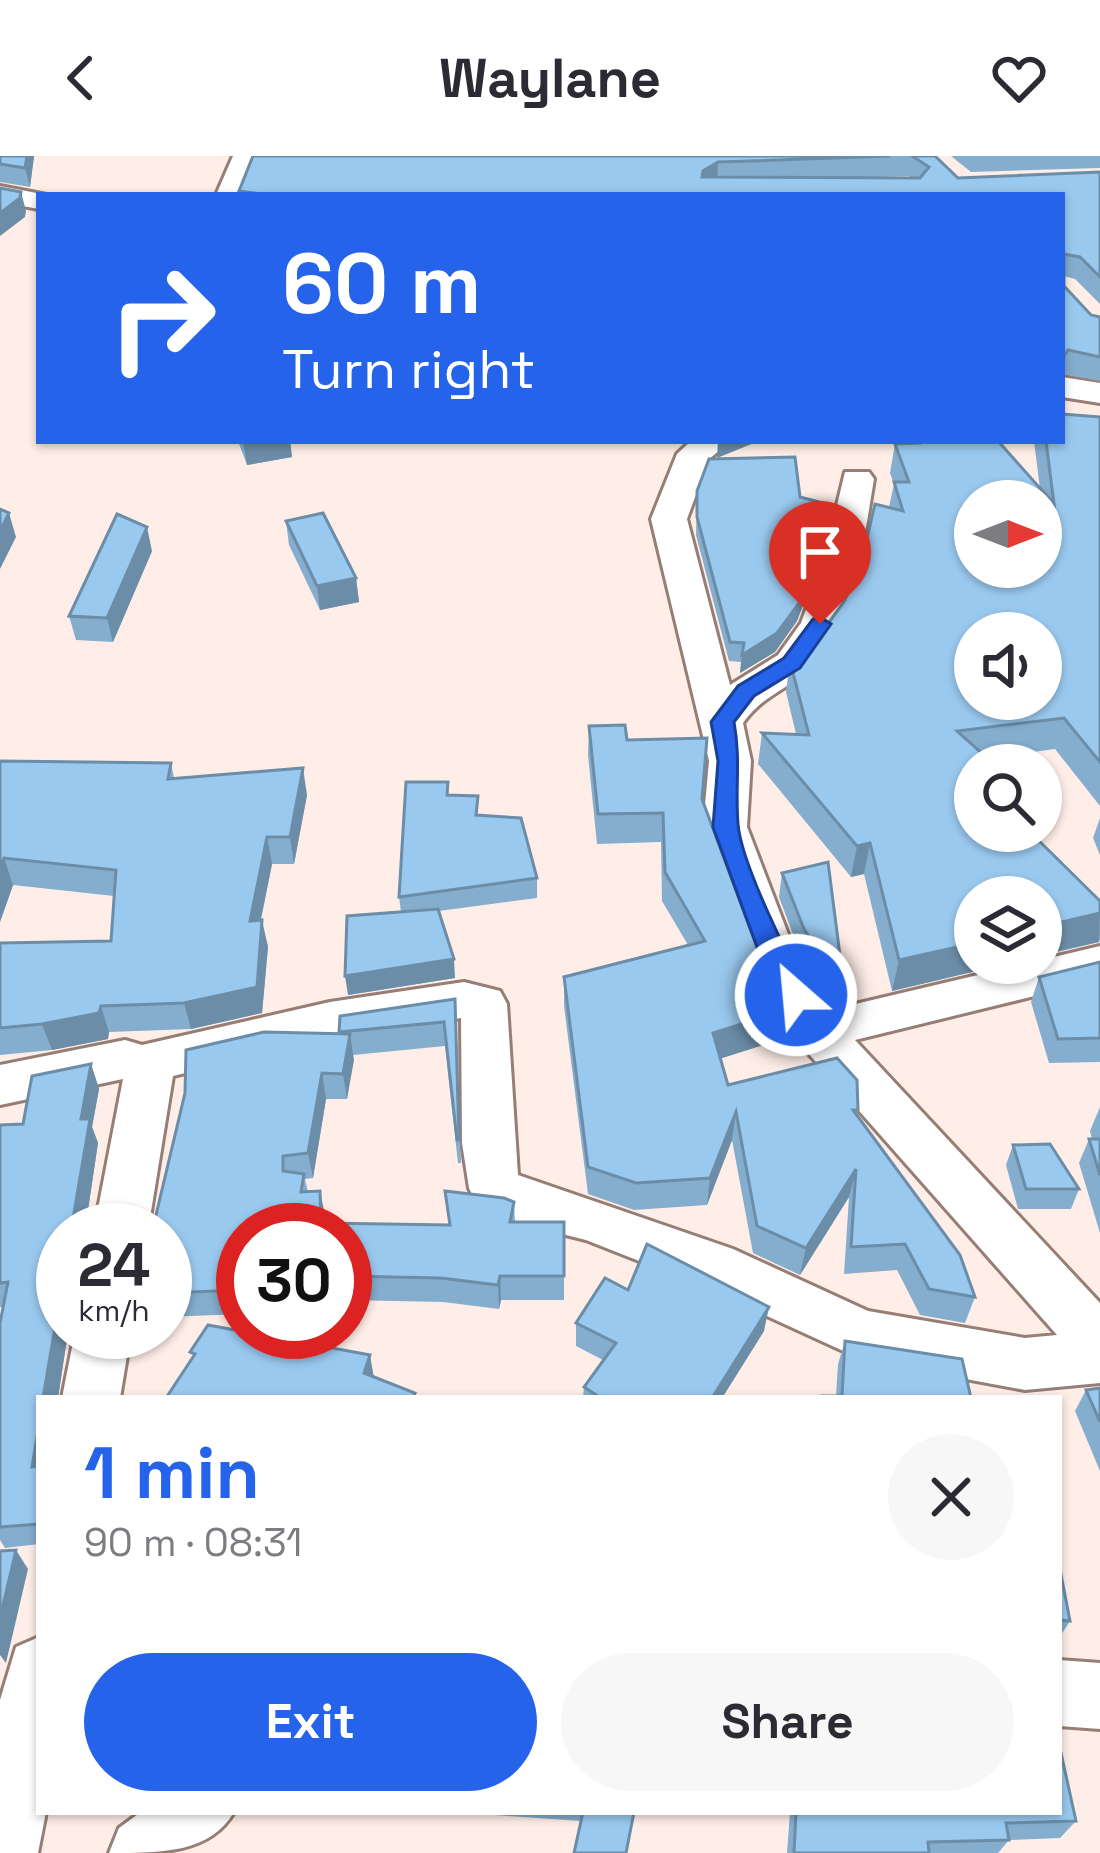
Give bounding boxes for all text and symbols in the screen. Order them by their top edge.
text: Waylane [439,44,661,113]
icon: back [48,45,114,111]
icon: heart [986,45,1052,111]
text: 60 m [282,230,481,338]
icon: right [84,240,240,396]
text: Turn right [282,335,535,404]
north arrow [954,480,1062,588]
map controls [954,480,1062,984]
pin [769,501,871,624]
icon: arrive [787,519,853,585]
button: sound [954,612,1062,720]
button: search [954,744,1062,852]
button: layers [954,876,1062,984]
position arrow [733,932,859,1058]
speed limit sign: 30 [216,1203,372,1359]
text: 24 [78,1227,150,1304]
text: km/h [78,1291,150,1330]
text: 1 min [84,1427,260,1519]
button: close [888,1434,1014,1560]
text: 90 m · 08:31 [84,1518,302,1567]
button: Exit [84,1653,537,1791]
button: Share [561,1653,1014,1791]

